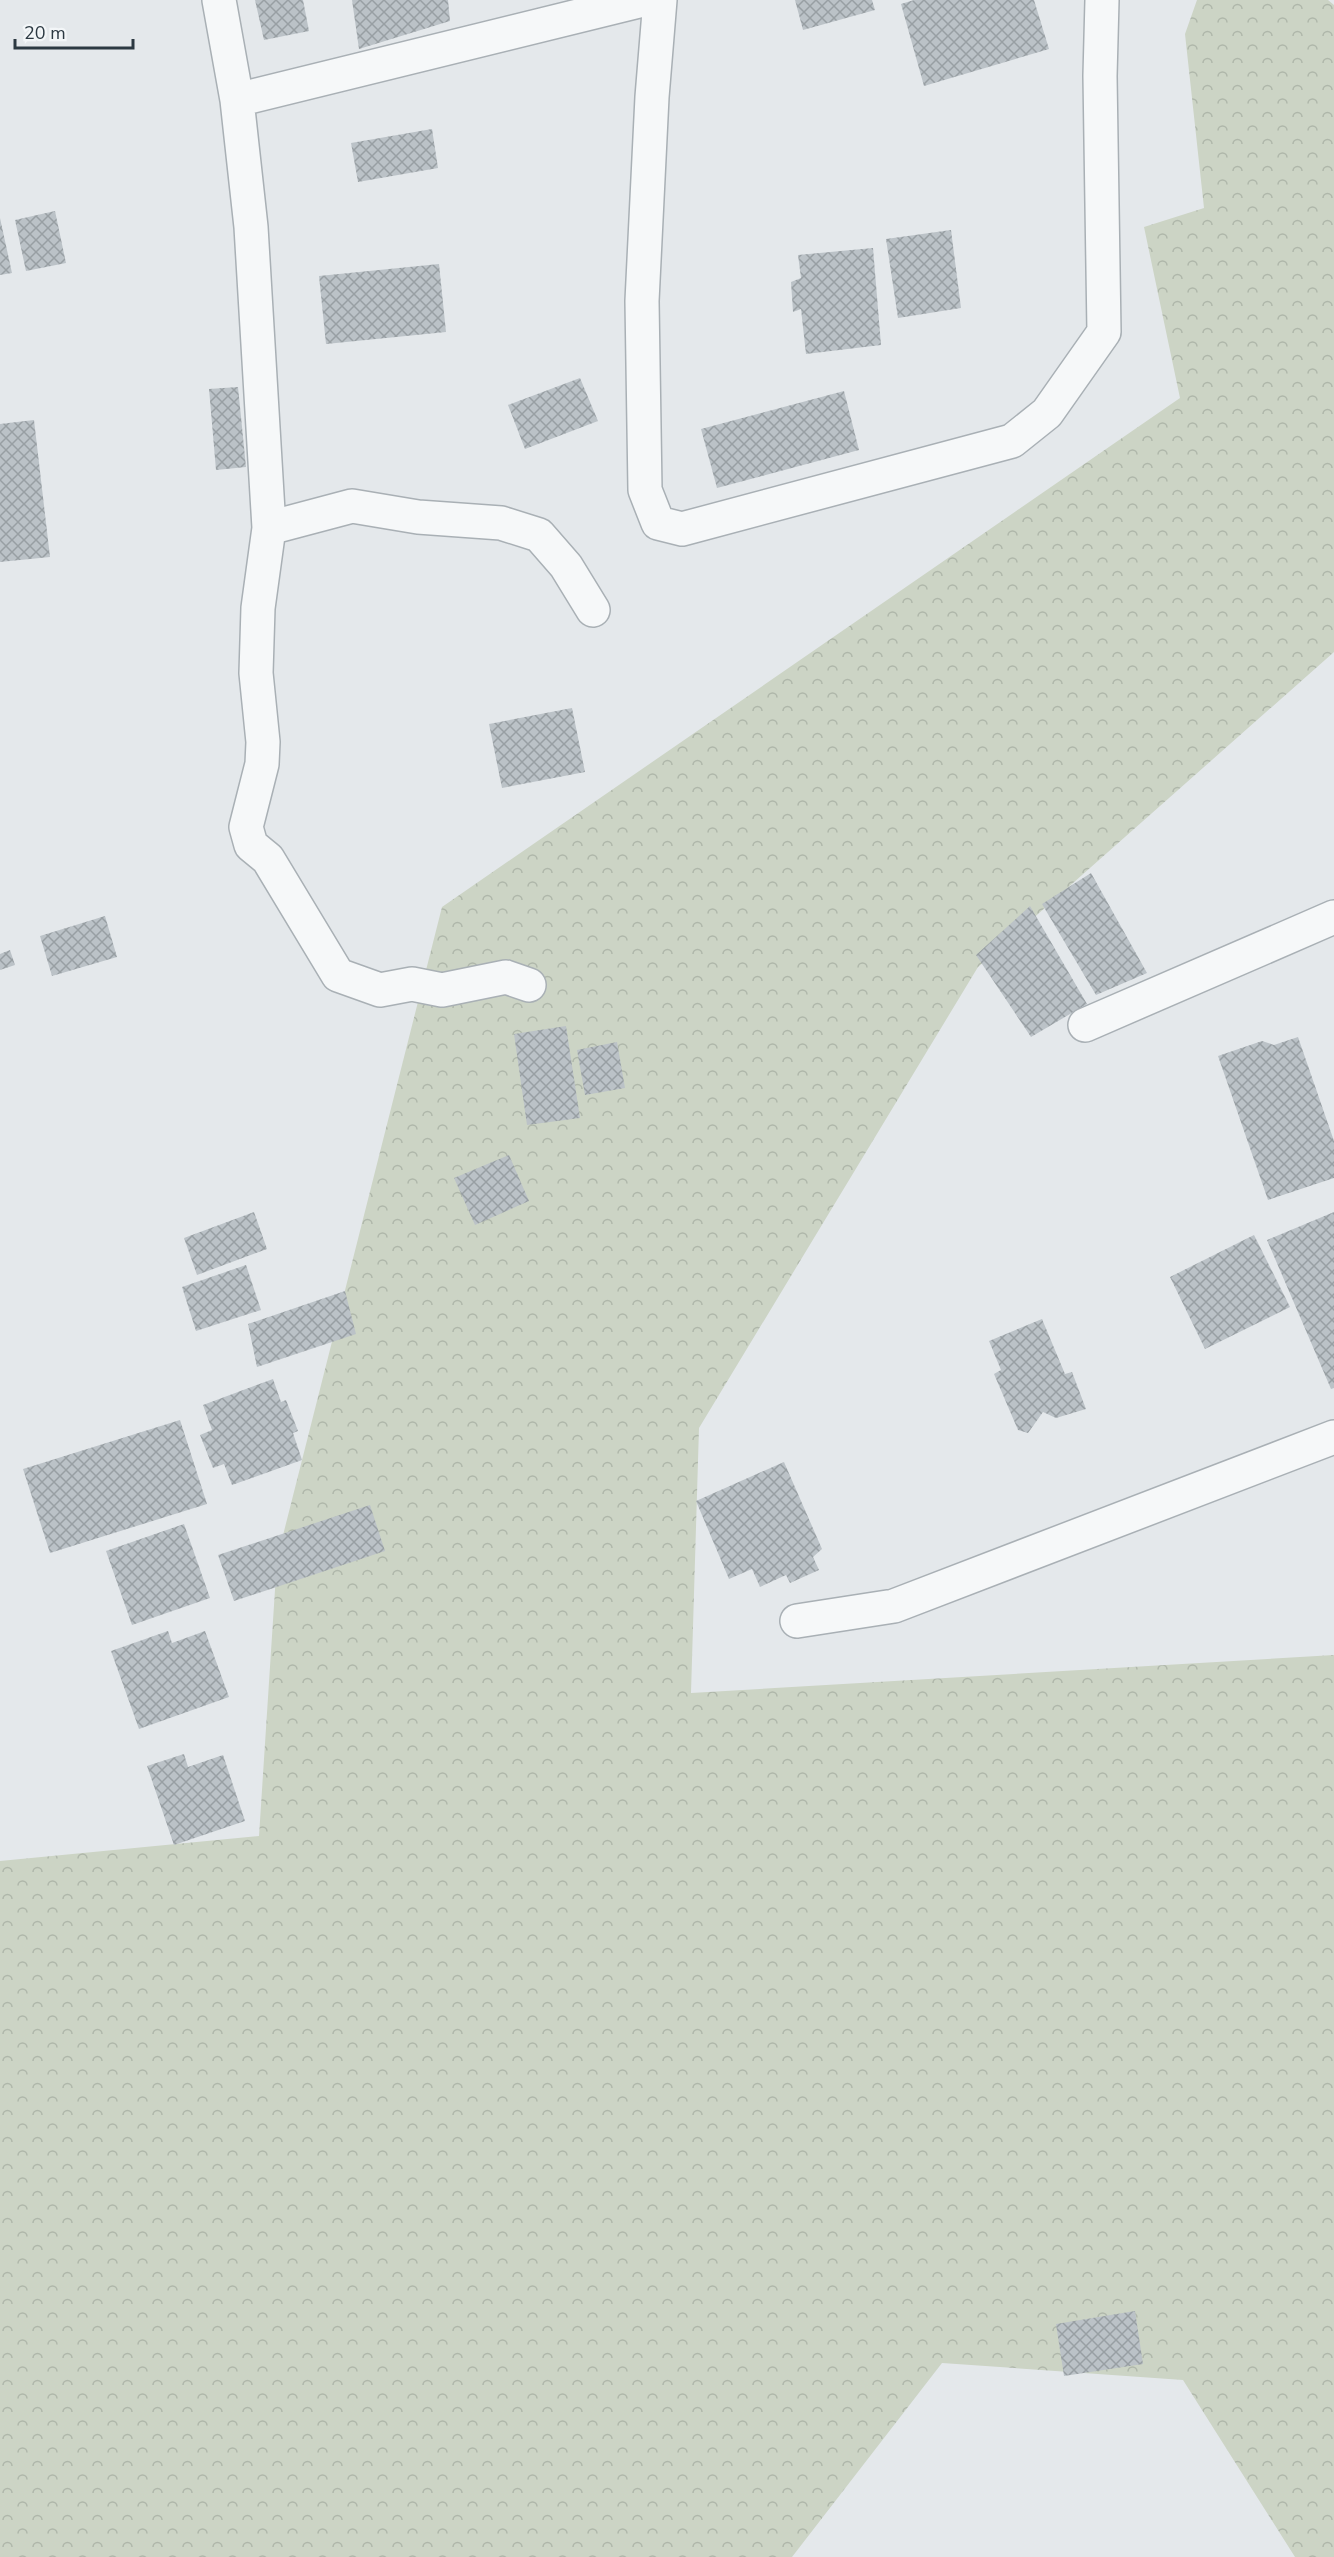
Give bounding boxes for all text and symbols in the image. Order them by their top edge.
scale bar [15,12,134,50]
text: 20 m [24,21,66,45]

